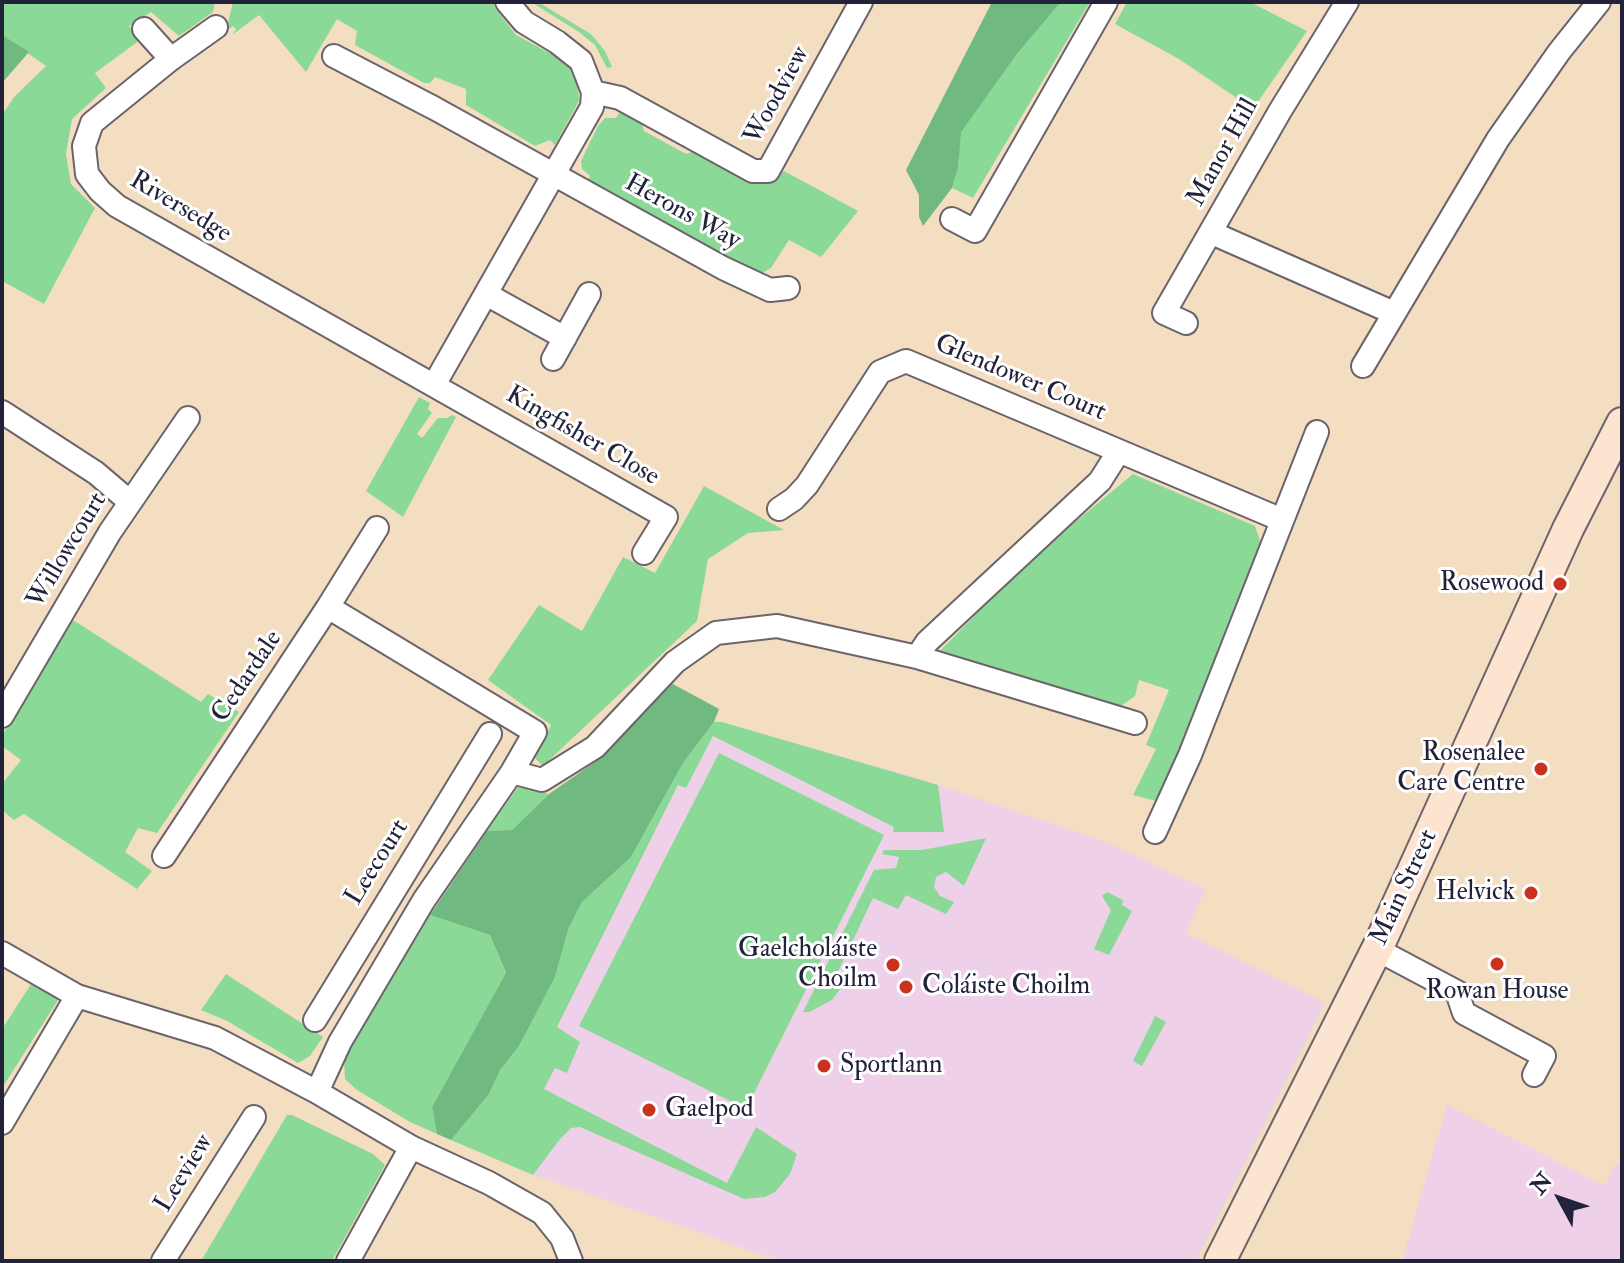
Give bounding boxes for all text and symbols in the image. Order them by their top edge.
street label: Woodview [738,42,818,150]
street label: Manor Hill [1182,94,1266,212]
street label: Riversedge [123,165,237,251]
street label: Herons Way [619,168,745,258]
street label: Glendower Court [930,329,1110,429]
street label: Kingfisher Close [500,380,664,494]
street label: Willowcourt [21,488,115,614]
place label: Rosewood [1440,568,1544,600]
marker: Rosewood [1551,575,1569,593]
street label: Cedardale [206,625,290,729]
place label: Rosenalee Care Centre [1397,738,1525,800]
marker: Rosenalee Care Centre [1532,760,1550,778]
street label: Leecourt [340,814,416,912]
street label: Main Street [1365,825,1445,951]
place label: Helvick [1436,877,1515,909]
marker: Helvick [1522,884,1540,902]
place label: Gaelcholáiste Choilm [738,934,877,996]
marker: Rowan House [1488,955,1506,973]
marker: Gaelcholáiste Choilm [884,956,902,974]
place label: Coláiste Choilm [922,971,1090,1003]
place label: Rowan House [1426,976,1568,1008]
marker: Coláiste Choilm [897,978,915,996]
place label: Sportlann [840,1050,942,1082]
marker: Sportlann [815,1057,833,1075]
place label: Gaelpod [665,1094,754,1126]
marker: Gaelpod [640,1101,658,1119]
street label: Leeview [149,1129,221,1219]
north arrow [1520,1159,1600,1239]
text: N [1525,1167,1559,1200]

